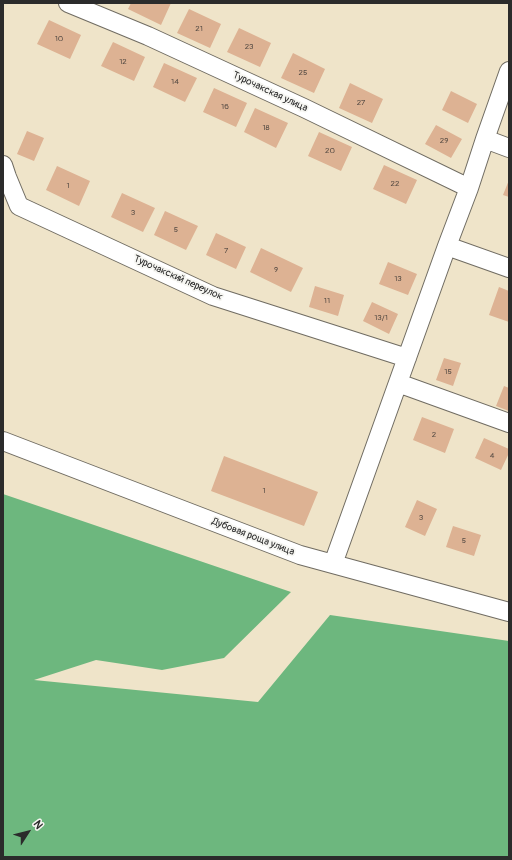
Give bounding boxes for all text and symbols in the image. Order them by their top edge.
house number: 21 [195,24,203,34]
house number: 10 [55,34,63,44]
house number: 23 [245,42,253,52]
house number: 12 [119,57,127,67]
house number: 25 [299,68,307,78]
street label: Турочакская улица [231,69,309,115]
house number: 14 [171,77,179,87]
house number: 27 [357,98,365,108]
house number: 16 [221,102,229,112]
house number: 18 [262,123,270,133]
house number: 29 [440,136,448,146]
house number: 20 [325,146,335,156]
house number: 22 [391,179,399,189]
house number: 1 [66,181,70,191]
house number: 3 [131,208,135,218]
house number: 5 [174,225,178,235]
house number: 7 [224,246,228,256]
street label: Турочакский переулок [132,253,224,303]
house number: 9 [274,265,278,275]
house number: 13 [394,274,402,284]
house number: 11 [324,296,330,306]
house number: 13/1 [374,313,388,323]
house number: 15 [444,367,452,377]
house number: 2 [432,430,436,440]
house number: 4 [490,451,494,461]
house number: 1 [262,486,266,496]
house number: 3 [419,513,423,523]
street label: Дубовая роща улица [210,516,296,558]
house number: 5 [462,536,466,546]
north arrow [8,812,48,852]
text: N [31,818,46,831]

